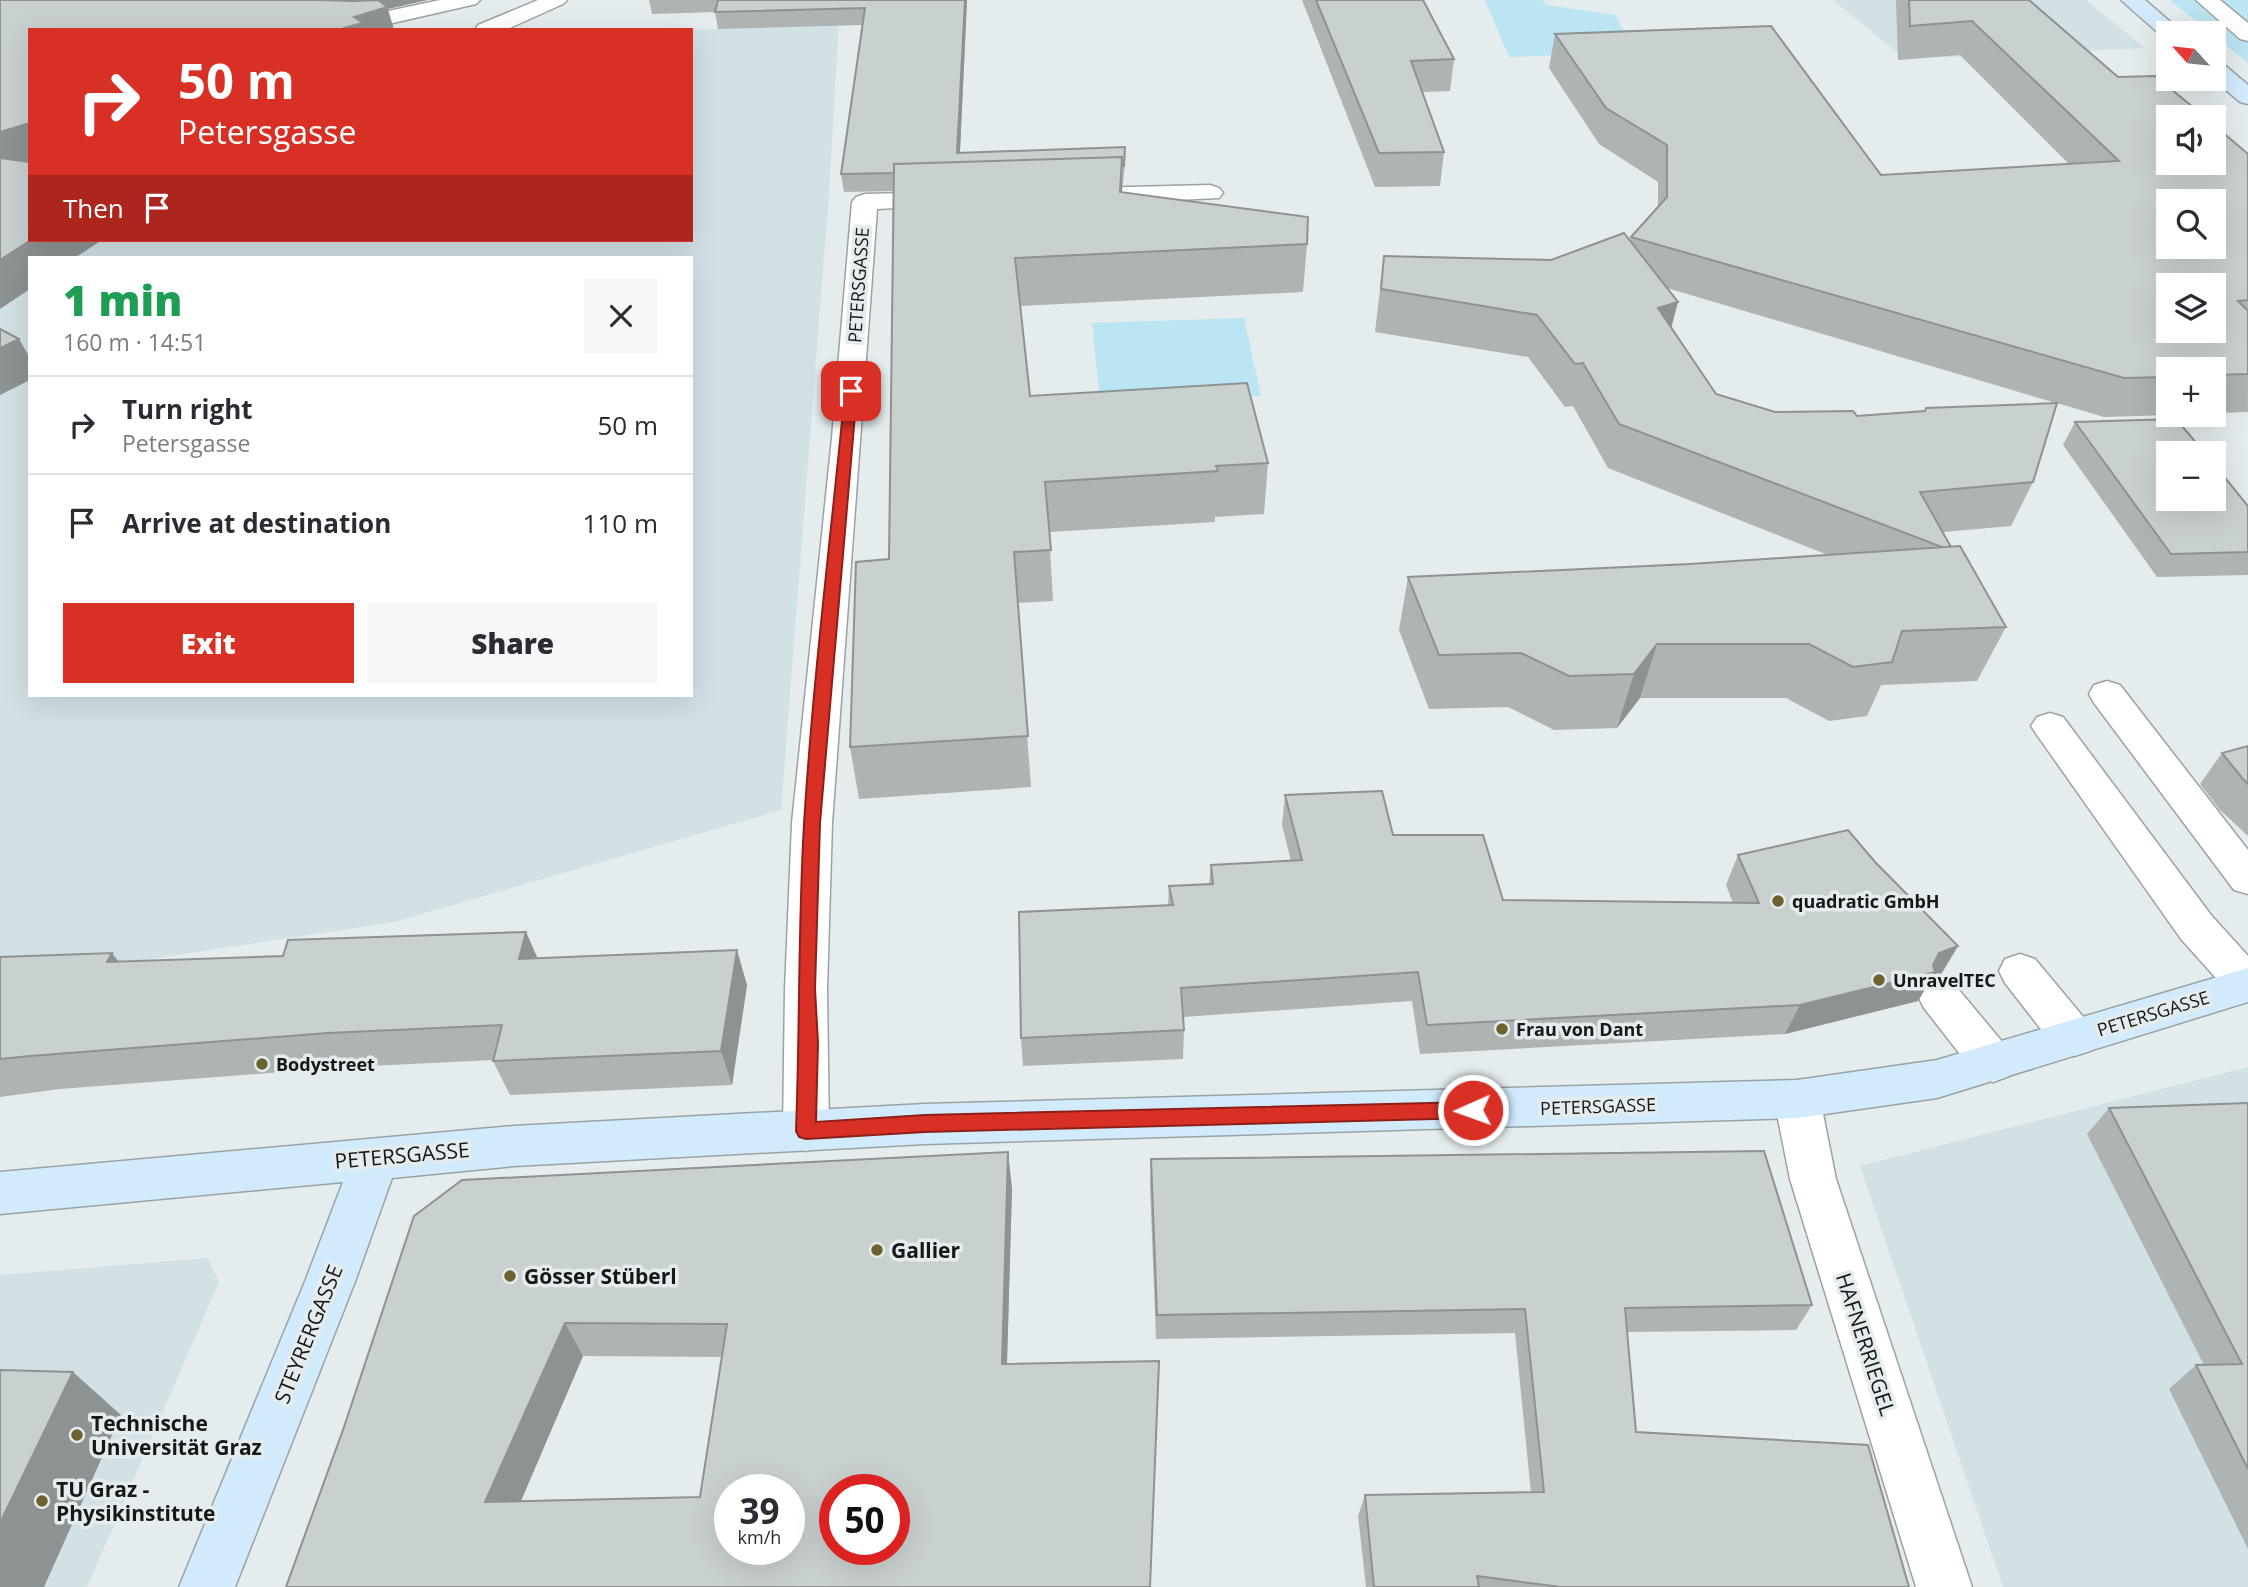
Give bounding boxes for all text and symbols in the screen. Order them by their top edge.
north arrow [2156,21,2226,91]
map controls [2156,21,2226,511]
text: 50 m [178,47,295,113]
icon: right [63,56,154,147]
button: sound [2156,105,2226,175]
text: Petersgasse [178,110,357,153]
icon: arrive [138,189,176,227]
button: search [2156,189,2226,259]
text: Then [63,190,124,226]
street label: PETERSGASSE [842,226,874,344]
text: 1 min [63,271,182,328]
button: layers [2156,273,2226,343]
button: close [584,279,658,353]
text: 160 m · 14:51 [63,326,206,358]
button: + [2156,357,2226,427]
pin [821,361,881,421]
icon: arrive [832,372,870,410]
text: Turn right [122,391,253,427]
icon: right [63,406,101,444]
text: 50 m [597,407,658,443]
text: Petersgasse [122,427,250,459]
button: − [2156,441,2226,511]
icon: arrive [63,504,101,542]
text: Arrive at destination [122,505,391,541]
text: 110 m [583,505,658,541]
button: Exit [63,603,354,683]
button: Share [368,603,658,683]
place label: quadratic GmbH [1792,889,1940,913]
marker: quadratic GmbH [1770,893,1786,909]
place label: UnravelTEC [1893,968,1996,992]
marker: UnravelTEC [1871,972,1887,988]
street label: PETERSGASSE [2094,985,2212,1041]
place label: Frau von Dant [1516,1017,1643,1041]
marker: Frau von Dant [1494,1021,1510,1037]
place label: Bodystreet [276,1052,375,1076]
marker: Bodystreet [254,1056,270,1072]
position arrow [1436,1073,1510,1147]
street label: PETERSGASSE [1540,1092,1656,1120]
street label: PETERSGASSE [333,1135,471,1175]
place label: Gallier [891,1236,961,1264]
marker: Gallier [869,1242,885,1258]
street label: STEYRERGASSE [267,1260,349,1408]
place label: Gösser Stüberl [524,1262,677,1290]
marker: Gösser Stüberl [502,1268,518,1284]
street label: HAFNERRIEGEL [1830,1269,1902,1419]
place label: Technische Universität Graz [91,1409,262,1461]
marker: Technische Universität Graz [69,1427,85,1443]
speed limit sign: 50 [819,1474,910,1565]
place label: TU Graz - Physikinstitute [56,1475,215,1527]
text: 39 [739,1487,780,1534]
marker: TU Graz - Physikinstitute [34,1493,50,1509]
text: km/h [738,1525,781,1549]

